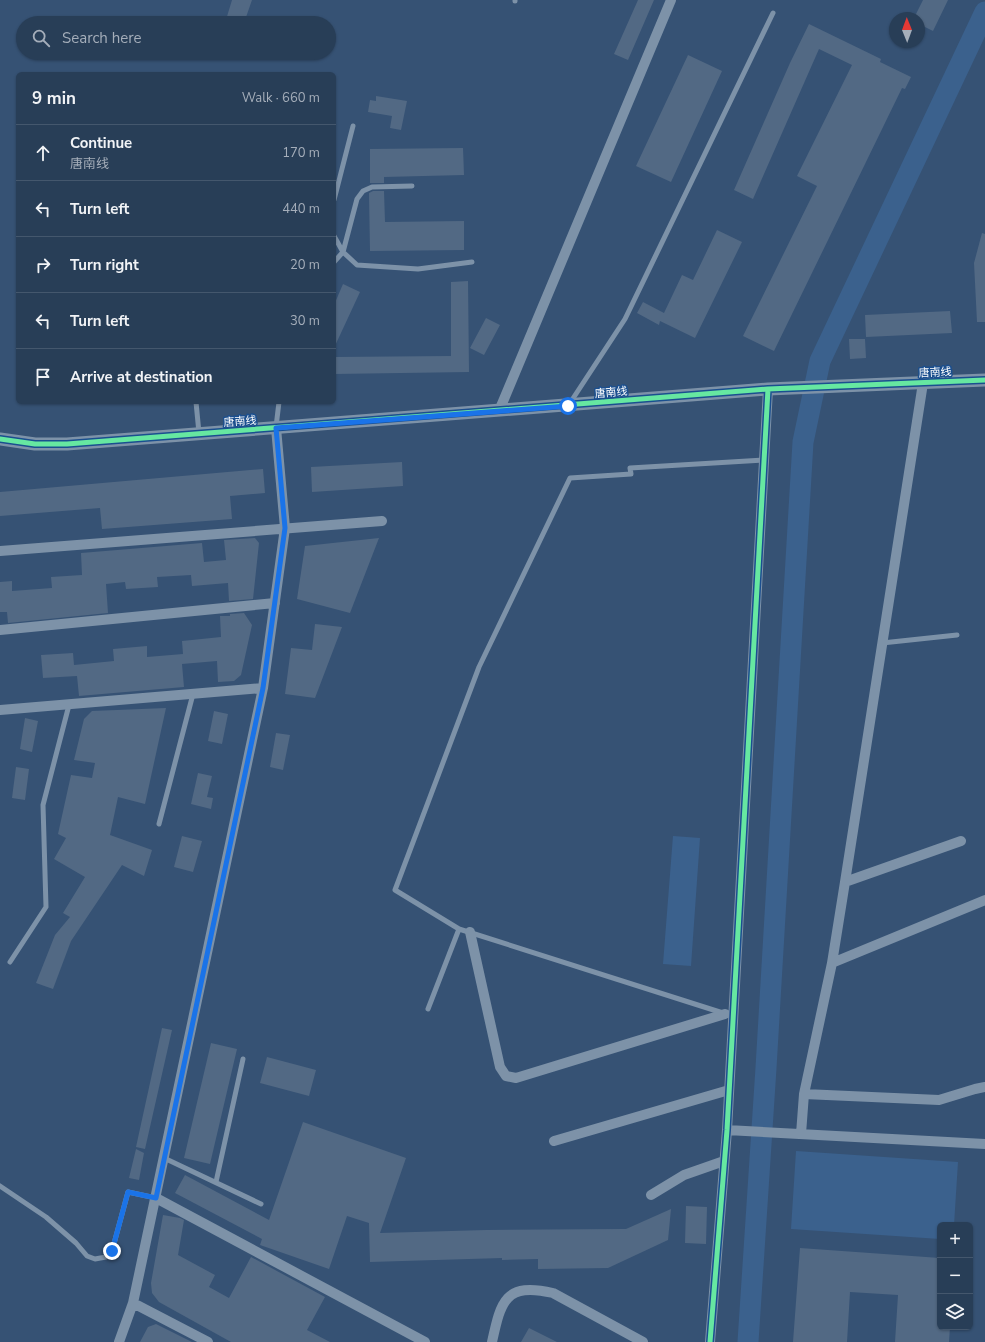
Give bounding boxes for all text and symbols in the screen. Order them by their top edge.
north arrow [889,12,925,48]
search box [16,16,336,60]
icon: search [30,27,52,49]
text: Search here [62,28,142,48]
text: 9 min [32,87,76,110]
text: Walk · 660 m [242,89,320,107]
text: Continue [70,133,132,153]
icon: ahead [32,142,54,164]
text: 170 m [282,144,320,162]
text: 唐南线 [70,155,109,173]
icon: left [32,198,54,220]
text: Turn left [70,199,129,219]
text: 440 m [282,200,320,218]
icon: right [32,254,54,276]
text: Turn right [70,255,139,275]
text: 20 m [290,256,320,274]
icon: left [32,310,54,332]
text: Turn left [70,311,129,331]
text: 30 m [290,312,320,330]
street label: 唐南线 [918,364,952,381]
icon: arrive [32,366,54,388]
text: Arrive at destination [70,367,213,387]
street label: 唐南线 [594,384,628,401]
route start [559,397,577,415]
street label: 唐南线 [223,413,257,430]
map controls [937,1222,973,1330]
button: + [937,1222,973,1258]
route end [103,1242,121,1260]
button: − [937,1258,973,1294]
button: layers [937,1294,973,1330]

